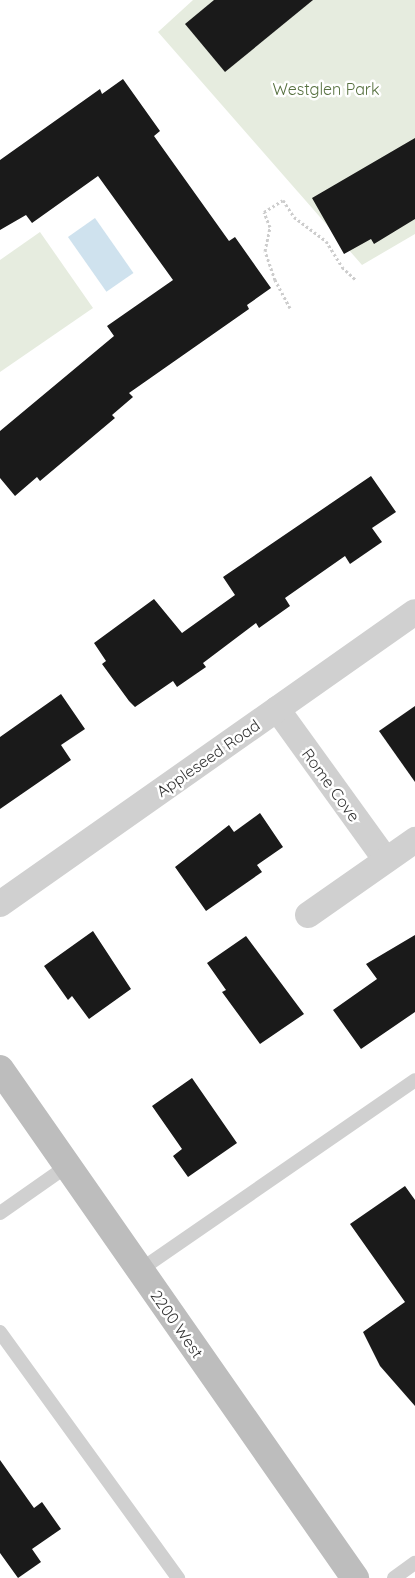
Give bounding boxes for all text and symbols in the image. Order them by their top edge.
park label: Westglen Park [272,79,380,99]
street label: Appleseed Road [153,715,263,801]
street label: Rome Cove [298,745,364,825]
street label: 2200 West [147,1286,207,1362]

